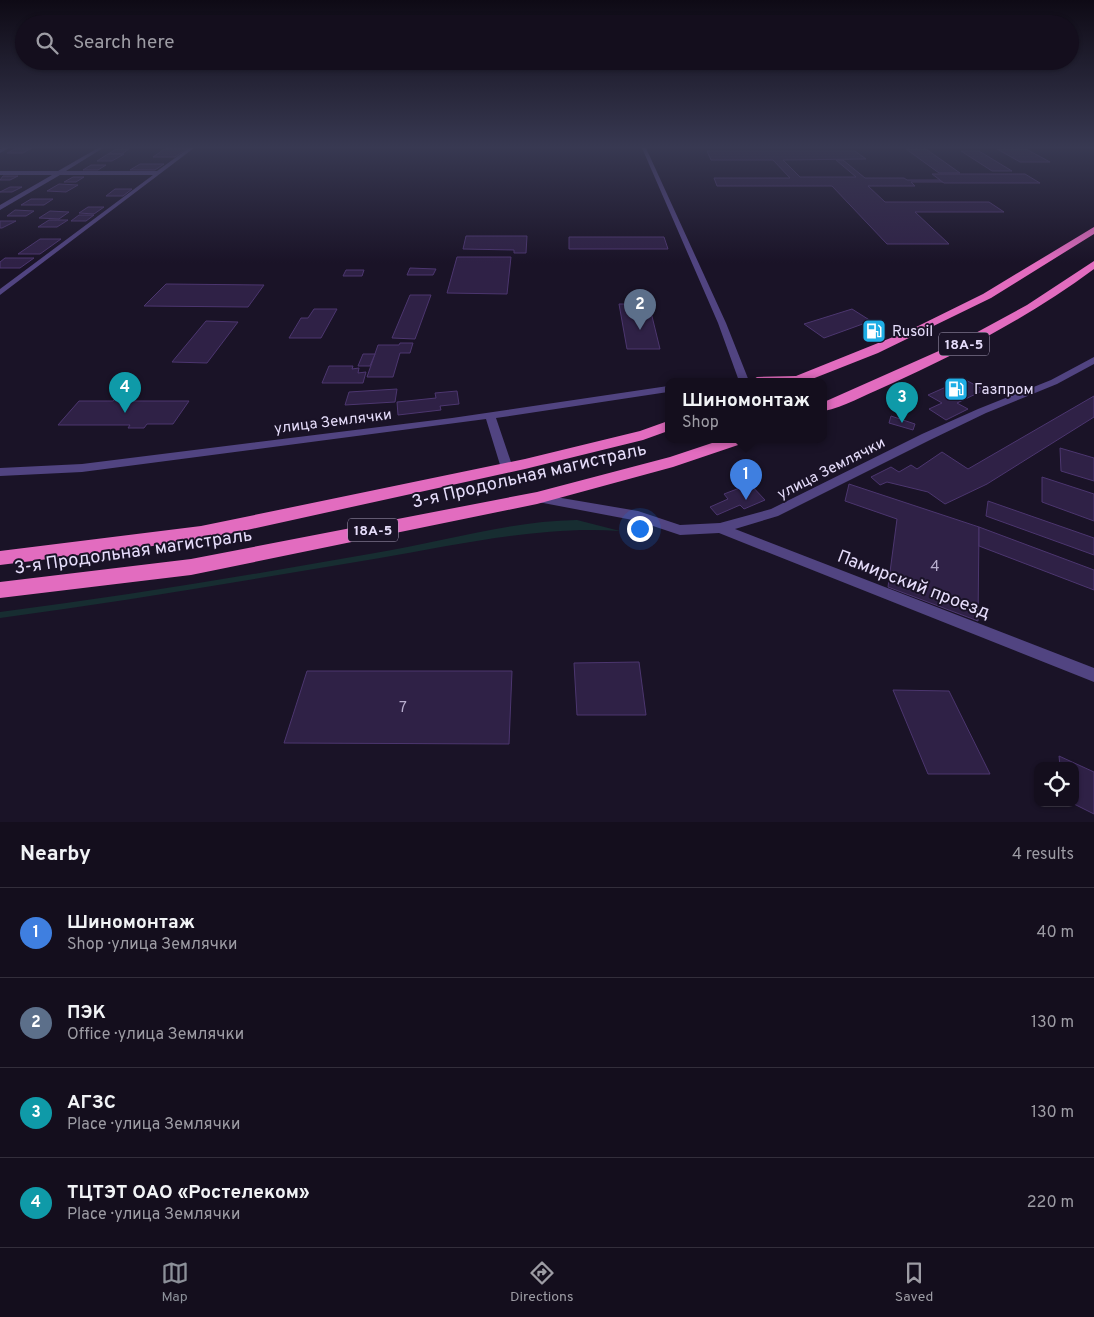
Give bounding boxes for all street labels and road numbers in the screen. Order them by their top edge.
road number: 18А-5 [939,332,989,356]
street label: улица Землячки [273,406,393,439]
street label: улица Землячки [775,434,889,505]
street label: 3-я Продольная магистраль [410,438,649,515]
road number: 18А-5 [348,518,398,542]
street label: 3-я Продольная магистраль [13,524,254,581]
street label: Памирский проезд [834,546,993,625]

